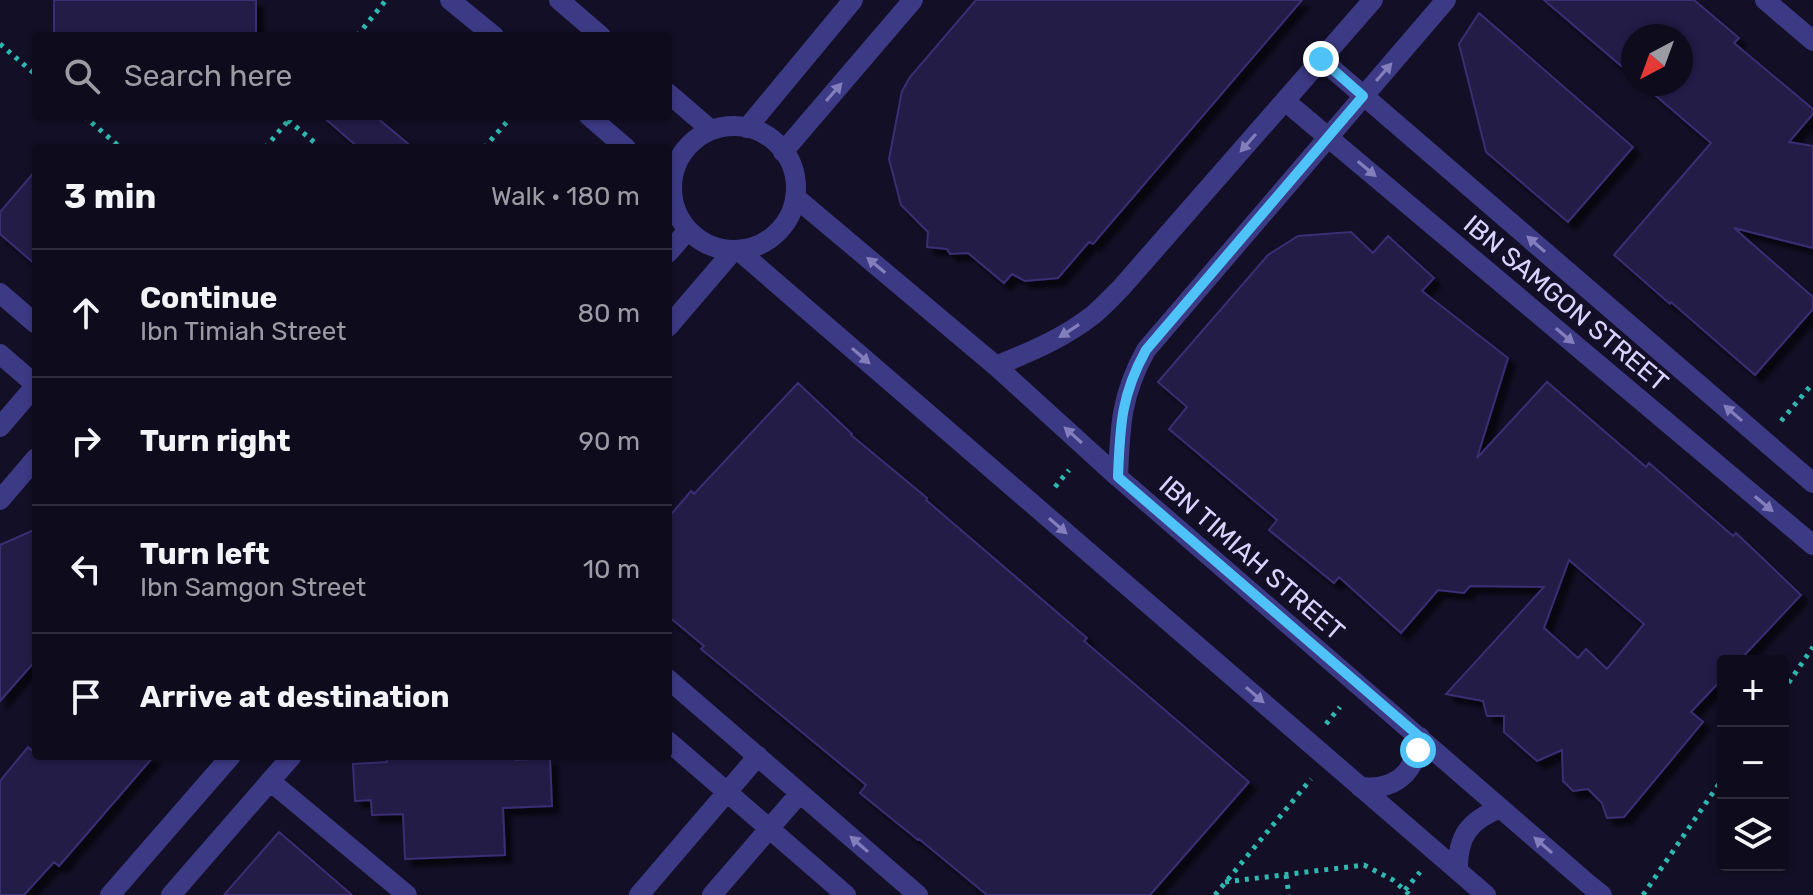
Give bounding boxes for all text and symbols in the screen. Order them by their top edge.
north arrow [1621,24,1693,96]
search box [32,32,672,120]
route end [1303,41,1339,77]
icon: search [60,54,104,98]
text: Search here [124,58,292,94]
one-way arrow [1375,62,1392,82]
one-way arrow [825,83,842,103]
one-way arrow [1240,133,1257,153]
one-way arrow [1356,160,1376,177]
text: 3 min [64,176,156,217]
text: Walk · 180 m [491,181,640,212]
street label: IBN SAMGON STREET [1457,209,1674,398]
one-way arrow [1526,236,1546,253]
one-way arrow [866,257,886,274]
text: Continue [140,280,277,316]
icon: ahead [64,291,108,335]
text: 80 m [577,298,640,329]
text: Ibn Timiah Street [140,316,346,347]
one-way arrow [1059,323,1080,338]
one-way arrow [1555,327,1575,344]
one-way arrow [851,347,871,364]
one-way arrow [1724,405,1744,422]
icon: right [64,419,108,463]
text: Turn right [140,423,291,459]
text: 90 m [579,426,640,457]
one-way arrow [1063,426,1082,444]
street label: IBN TIMIAH STREET [1153,470,1351,647]
one-way arrow [1754,495,1774,512]
one-way arrow [1049,516,1068,534]
text: Turn left [140,536,270,572]
icon: left [64,547,108,591]
text: 10 m [583,554,640,585]
text: Ibn Samgon Street [140,572,366,603]
map controls [1717,655,1789,871]
button: + [1717,655,1789,727]
icon: arrive [64,675,108,719]
text: Arrive at destination [140,679,450,715]
one-way arrow [1245,686,1265,704]
button: − [1717,727,1789,799]
route start [1400,732,1436,768]
button: layers [1717,799,1789,871]
one-way arrow [850,836,870,853]
one-way arrow [1533,837,1553,854]

